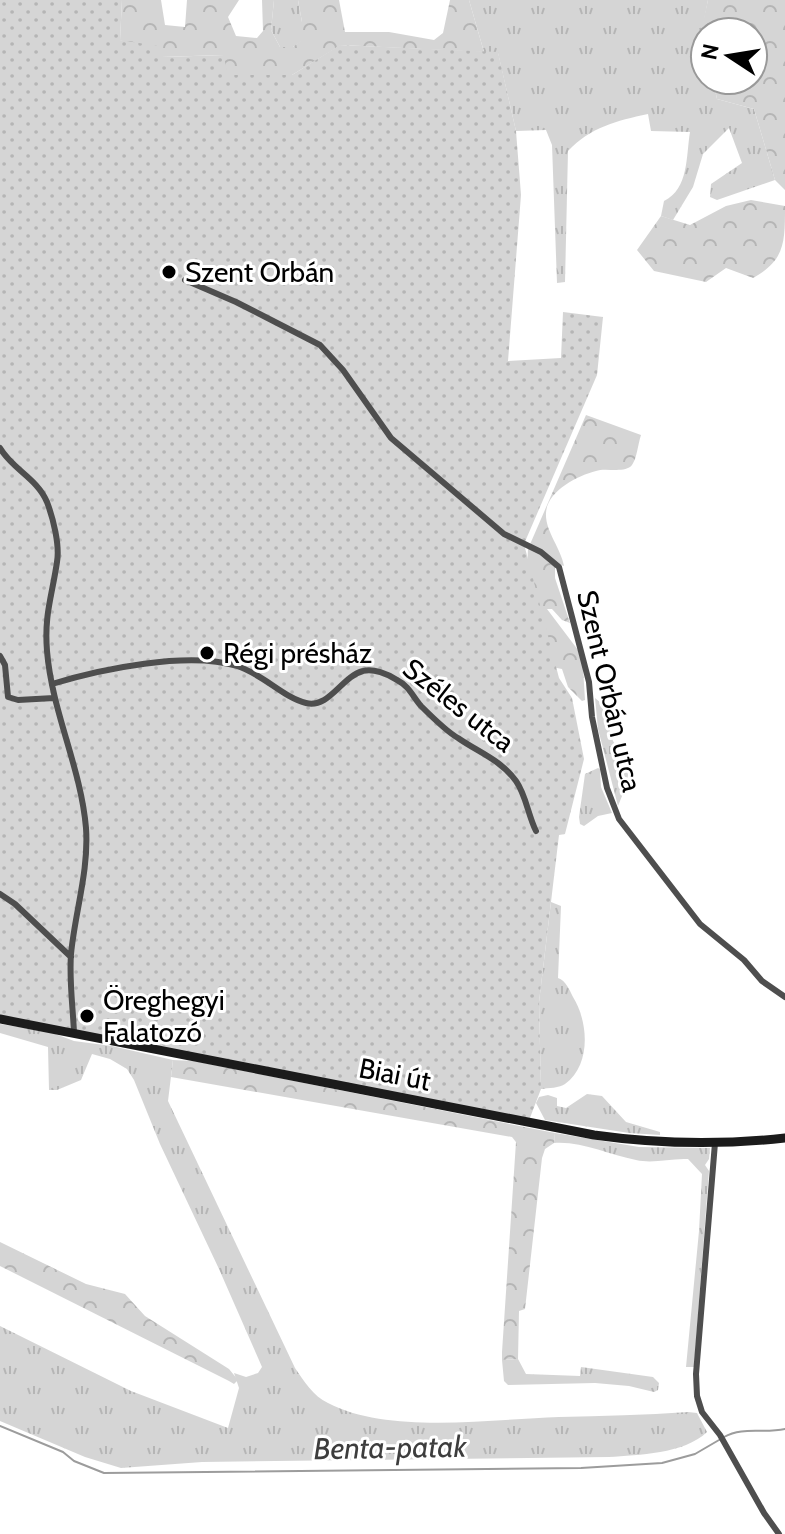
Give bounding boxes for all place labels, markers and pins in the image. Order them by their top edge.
place label: Szent Orbán [185,255,334,289]
marker: Szent Orbán [160,263,178,281]
place label: Régi présház [223,636,372,670]
marker: Régi présház [198,644,216,662]
place label: Öreghegyi Falatozó [103,983,225,1049]
marker: Öreghegyi Falatozó [78,1007,96,1025]

